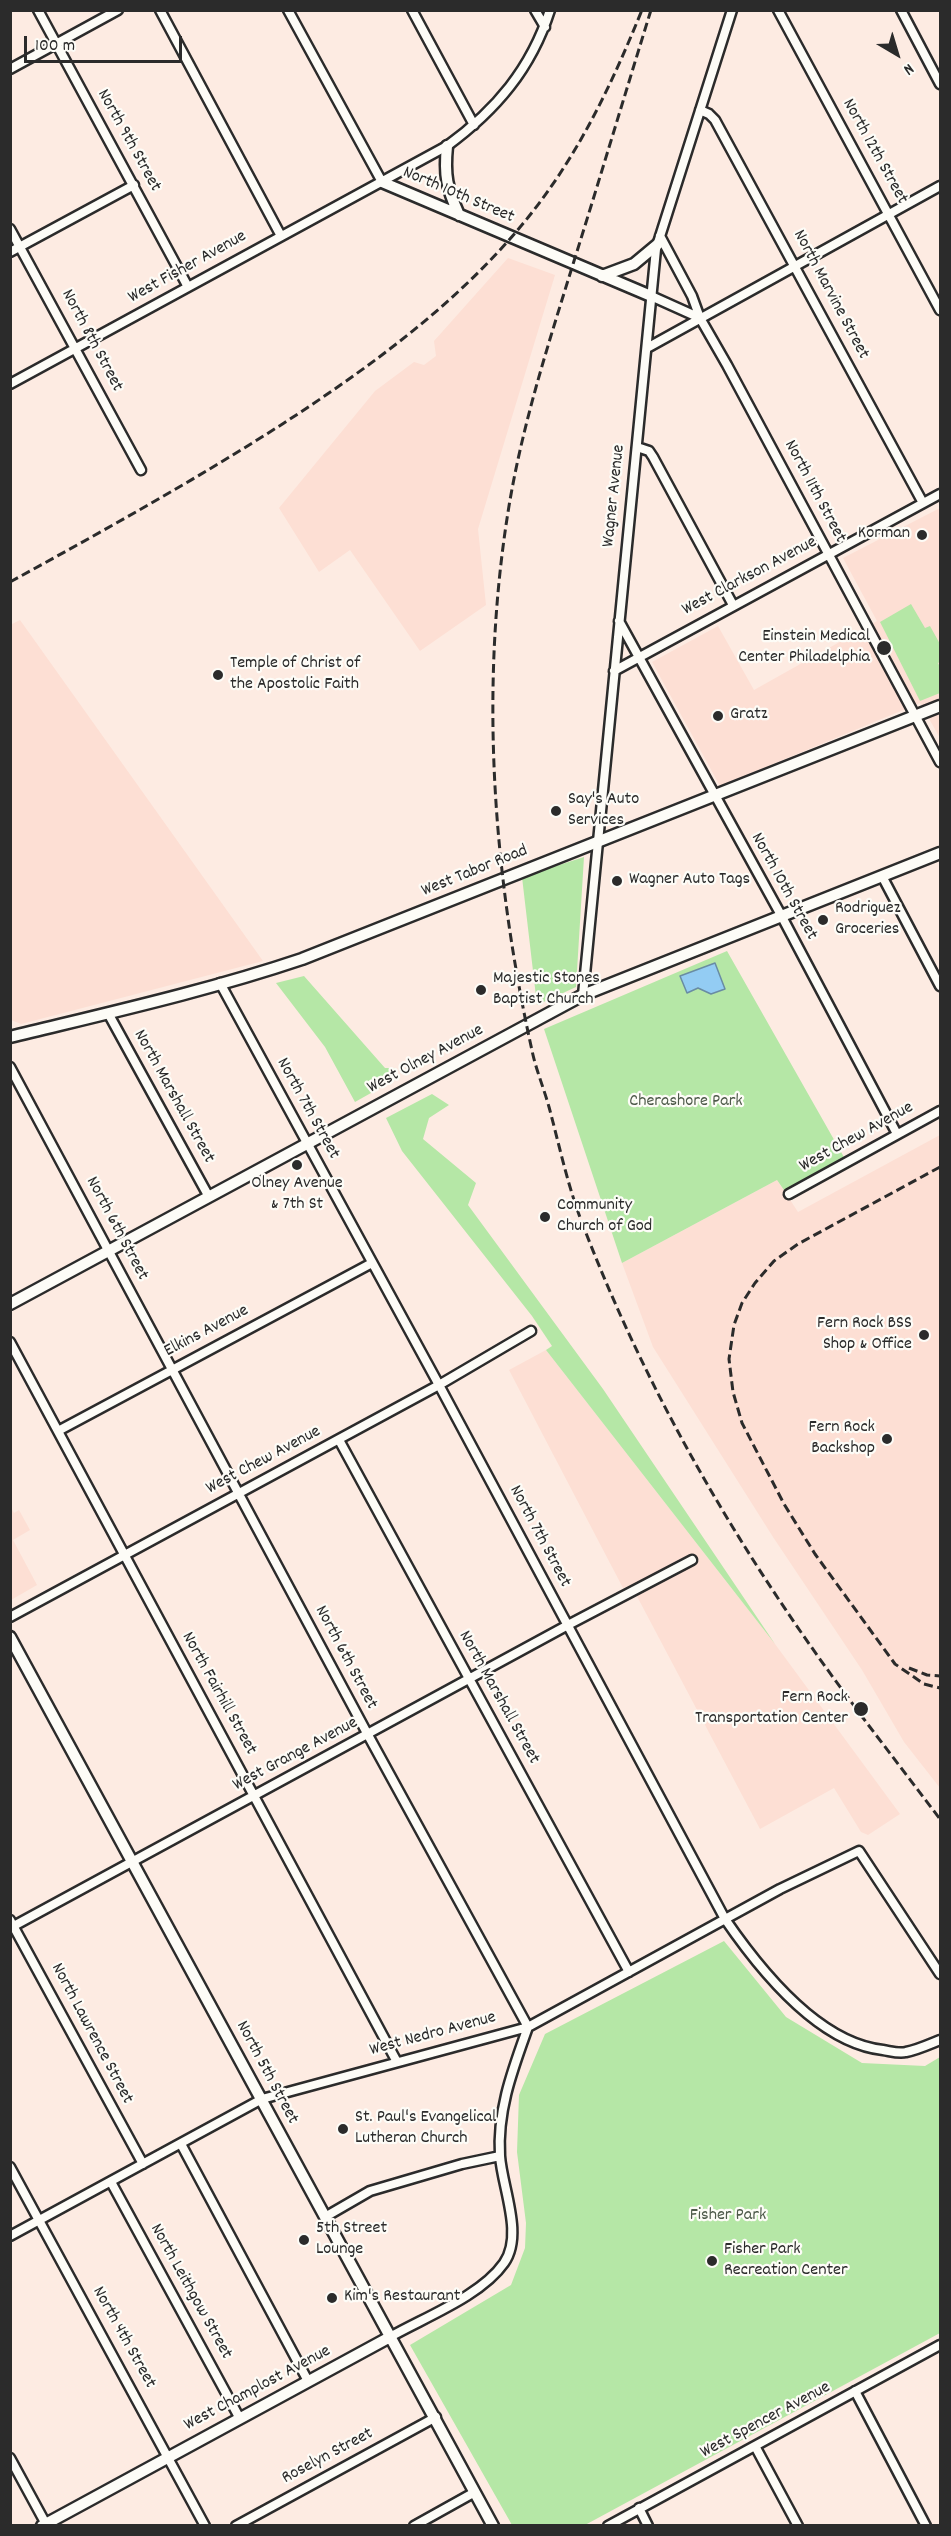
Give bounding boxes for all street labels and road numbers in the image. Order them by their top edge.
street label: North 9th Street [91,86,165,196]
street label: North 12th Street [836,96,912,208]
street label: North 10th Street [399,163,517,229]
street label: West Fisher Avenue [125,227,251,309]
street label: North Marvine Street [787,227,873,363]
street label: North 8th Street [55,286,127,396]
street label: North 11th Street [778,437,850,547]
street label: Wagner Avenue [599,444,631,548]
street label: West Clarkson Avenue [679,532,821,622]
street label: North 10th Street [745,830,821,944]
street label: West Tabor Road [419,841,531,903]
street label: West Olney Avenue [364,1020,488,1100]
street label: North Marshall Street [127,1027,219,1167]
street label: North 7th Street [270,1055,344,1163]
street label: West Chew Avenue [796,1098,918,1178]
street label: North 6th Street [80,1174,152,1284]
street label: Elkins Avenue [161,1301,253,1363]
street label: West Chew Avenue [203,1422,325,1500]
street label: North 7th Street [503,1482,575,1592]
street label: North 6th Street [309,1603,381,1713]
street label: North Marshall Street [452,1628,544,1768]
street label: North Fairhill Street [175,1629,261,1759]
street label: West Grange Avenue [230,1713,362,1797]
street label: North Lawrence Street [45,1960,137,2108]
street label: West Nedro Avenue [367,2008,499,2062]
street label: North 5th Street [230,2018,302,2128]
street label: North Leithgow Street [144,2221,236,2363]
street label: North 4th Street [86,2283,160,2393]
street label: West Champlost Avenue [181,2341,335,2437]
street label: West Spencer Avenue [697,2378,835,2464]
street label: Roselyn Street [279,2424,377,2490]

